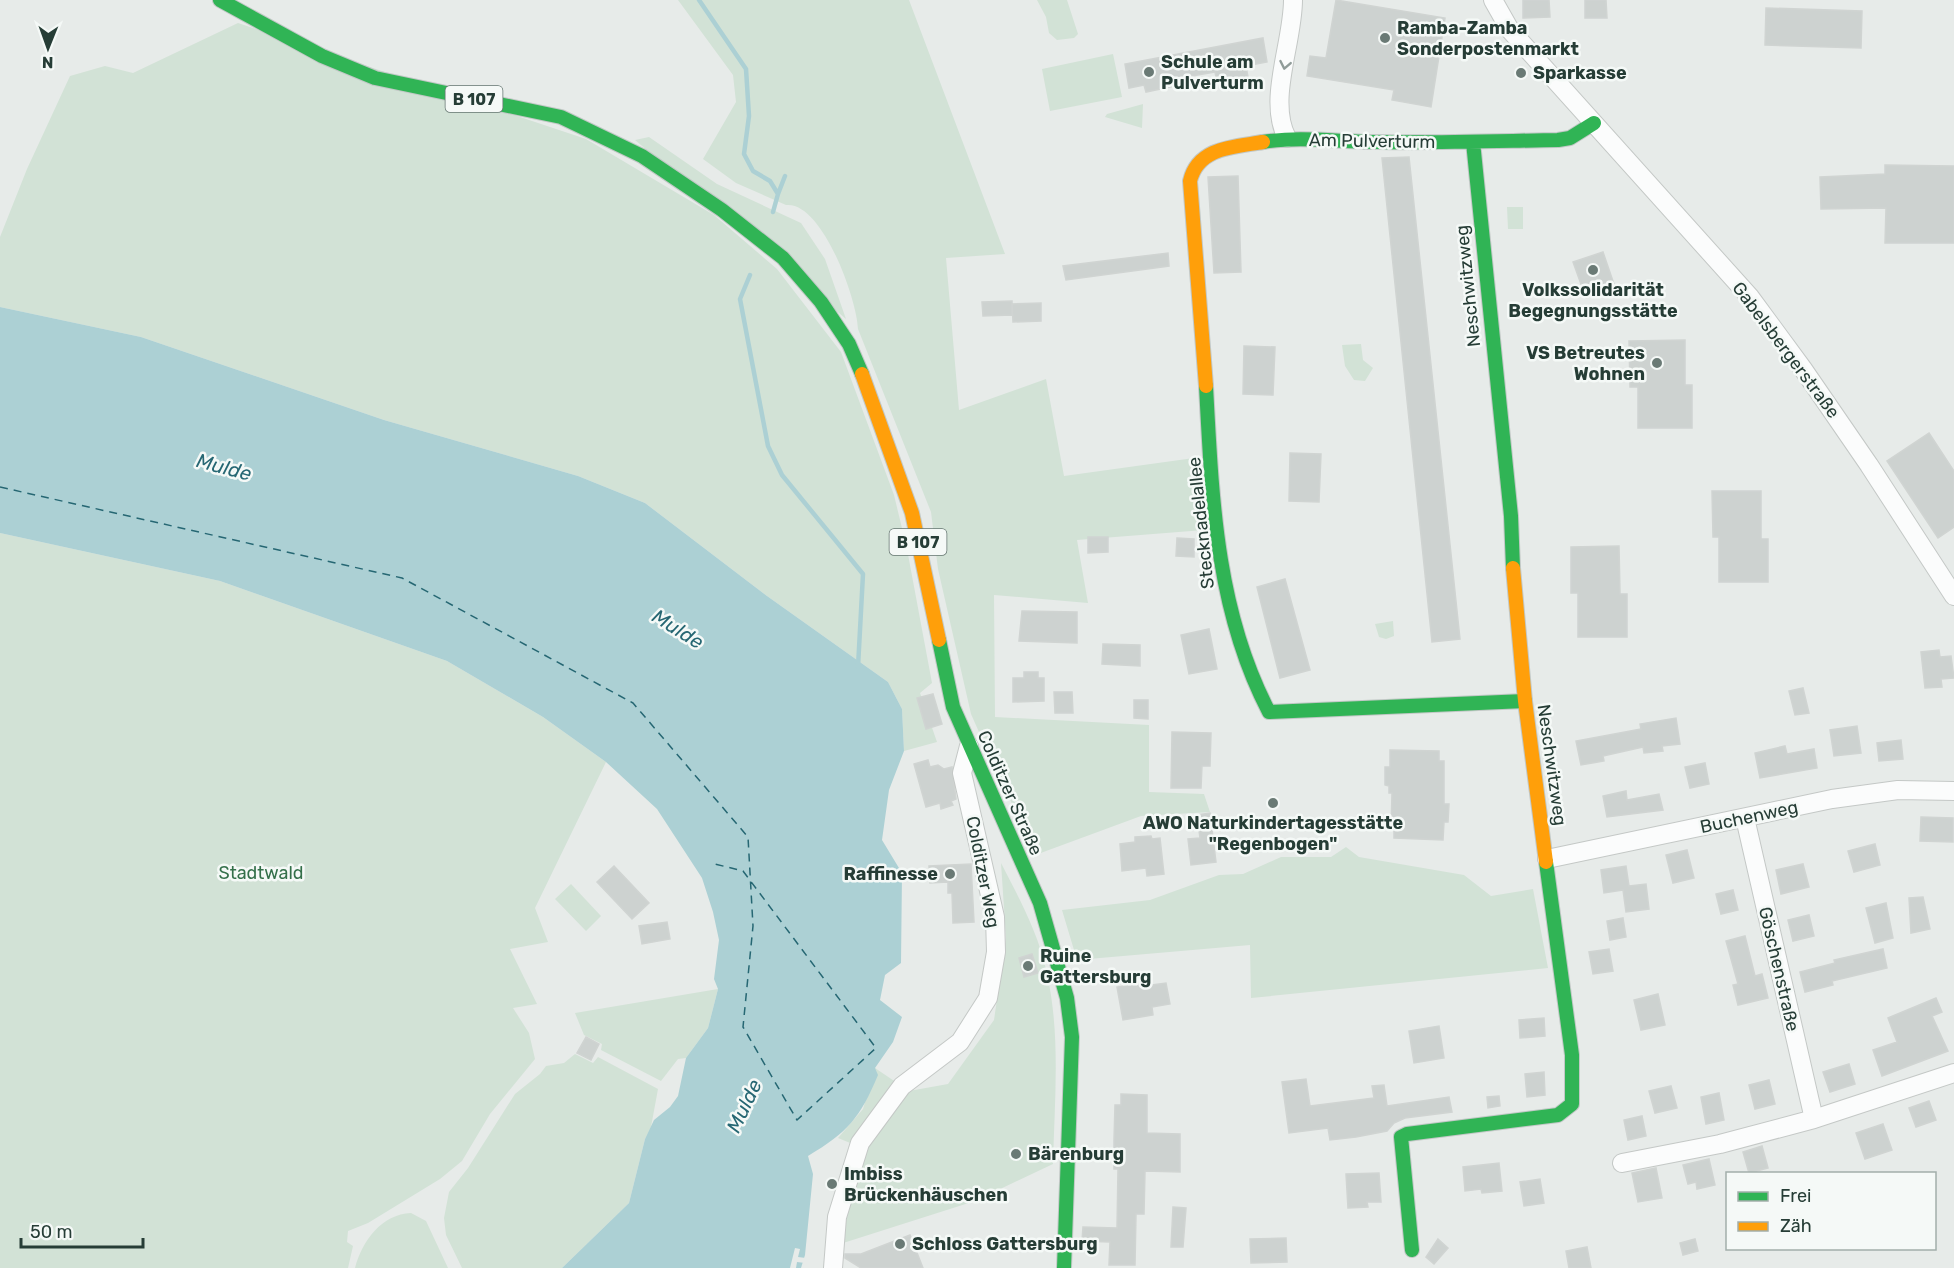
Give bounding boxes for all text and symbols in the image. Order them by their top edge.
place label: Ramba-Zamba Sonderpostenmarkt [1397,17,1579,60]
north arrow [18,18,78,78]
marker: Ramba-Zamba Sonderpostenmarkt [1378,31,1392,45]
place label: Schule am Pulverturm [1161,51,1264,94]
text: N [42,53,54,72]
one-way arrow [1279,60,1292,70]
place label: Sparkasse [1533,62,1627,84]
marker: Schule am Pulverturm [1142,65,1156,79]
marker: Sparkasse [1514,66,1528,80]
road number: B 107 [446,86,502,112]
street label: Am Pulverturm [1309,129,1435,153]
street label: Neschwitzweg [1451,224,1485,348]
marker: Volkssolidarität Begegnungsstätte [1586,263,1600,277]
street label: Gabelsbergerstraße [1728,277,1844,423]
place label: Volkssolidarität Begegnungsstätte [1508,279,1678,322]
place label: VS Betreutes Wohnen [1526,342,1645,385]
marker: VS Betreutes Wohnen [1650,356,1664,370]
water label: Mulde [194,448,254,486]
street label: Stecknadelallee [1183,456,1219,590]
road number: B 107 [890,529,946,555]
water label: Mulde [648,604,708,654]
street label: Neschwitzweg [1533,703,1571,827]
street label: Colditzer Straße [973,727,1047,859]
marker: AWO Naturkindertagesstätte "Regenbogen" [1266,796,1280,810]
street label: Buchenweg [1698,796,1800,838]
place label: AWO Naturkindertagesstätte "Regenbogen" [1143,812,1403,855]
street label: Colditzer Weg [961,814,1005,930]
park label: Stadtwald [218,862,304,884]
place label: Raffinesse [843,863,938,885]
marker: Raffinesse [943,867,957,881]
street label: Göschenstraße [1754,905,1804,1033]
place label: Ruine Gattersburg [1040,945,1152,988]
marker: Ruine Gattersburg [1021,959,1035,973]
water label: Mulde [721,1076,767,1136]
place label: Bärenburg [1028,1143,1124,1165]
marker: Bärenburg [1009,1147,1023,1161]
place label: Imbiss Brückenhäuschen [844,1163,1008,1206]
legend [1726,1172,1936,1250]
marker: Imbiss Brückenhäuschen [825,1177,839,1191]
text: Frei [1780,1185,1811,1207]
scale bar [21,1211,142,1249]
text: Zäh [1780,1215,1812,1237]
text: 50 m [30,1221,73,1243]
place label: Schloss Gattersburg [912,1233,1098,1255]
marker: Schloss Gattersburg [893,1237,907,1251]

